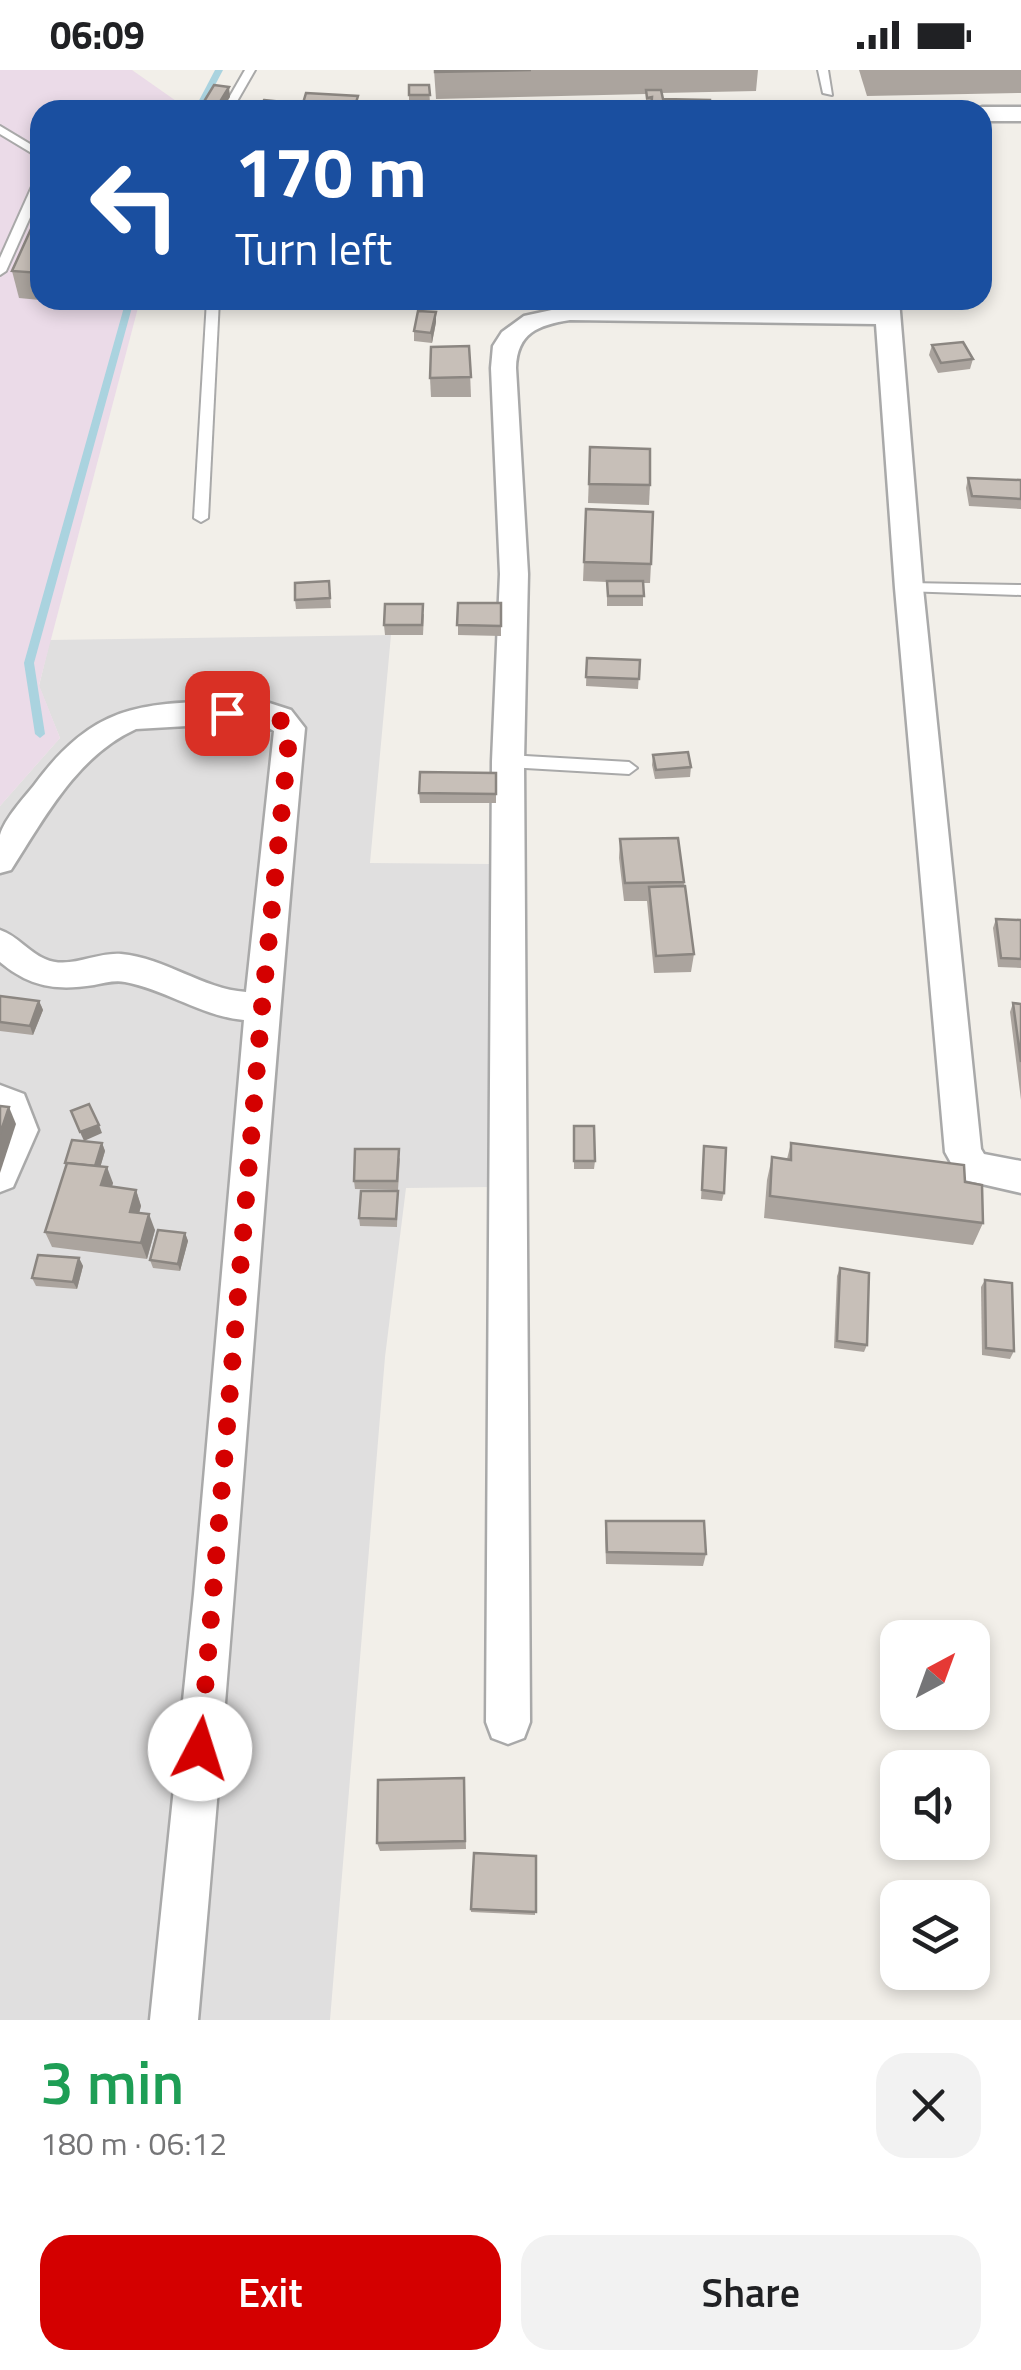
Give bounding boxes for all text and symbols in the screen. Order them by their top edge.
text: 06:09 [50,6,145,64]
text: 170 m [235,118,427,224]
icon: left [70,140,200,270]
text: Turn left [235,214,392,282]
pin [185,671,270,756]
icon: arrive [200,686,255,741]
north arrow [880,1620,990,1730]
map controls [880,1620,990,1990]
position arrow [148,1697,252,1801]
button: sound [880,1750,990,1860]
button: layers [880,1880,990,1990]
text: 3 min [40,2036,184,2127]
button: close [876,2053,981,2158]
text: 180 m · 06:12 [40,2119,227,2167]
button: Exit [40,2235,501,2350]
button: Share [521,2235,981,2350]

